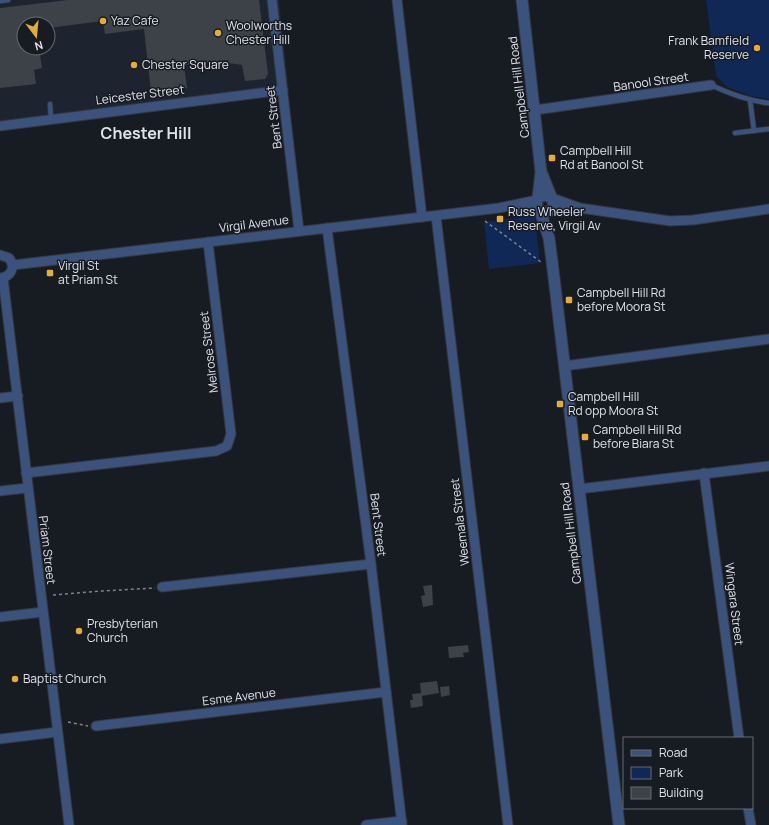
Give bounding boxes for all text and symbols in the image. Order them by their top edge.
place label: Yaz Cafe [111,12,158,29]
north arrow [16,16,56,56]
marker: Yaz Cafe [98,16,108,26]
place label: Woolworths Chester Hill [226,17,292,48]
marker: Woolworths Chester Hill [213,28,223,38]
place label: Frank Bamfield Reserve [668,32,749,63]
street label: Campbell Hill Road [504,35,533,139]
text: N [33,38,45,54]
marker: Frank Bamfield Reserve [752,43,762,53]
place label: Chester Square [142,56,229,73]
marker: Chester Square [129,60,139,70]
street label: Banool Street [612,68,690,95]
street label: Leicester Street [95,81,185,108]
street label: Bent Street [261,84,286,150]
district label: Chester Hill [101,122,191,144]
place label: Campbell Hill Rd at Banool St [560,142,644,173]
marker: Campbell Hill Rd at Banool St [547,153,557,163]
place label: Russ Wheeler Reserve, Virgil Av [508,203,601,234]
street label: Virgil Avenue [218,211,290,236]
marker: Russ Wheeler Reserve, Virgil Av [495,214,505,224]
place label: Virgil St at Priam St [58,257,118,288]
marker: Virgil St at Priam St [45,268,55,278]
place label: Campbell Hill Rd before Moora St [577,284,666,315]
marker: Campbell Hill Rd before Moora St [564,295,574,305]
street label: Melrose Street [195,310,222,394]
place label: Campbell Hill Rd opp Moora St [568,388,659,419]
marker: Campbell Hill Rd opp Moora St [555,399,565,409]
place label: Campbell Hill Rd before Biara St [593,421,681,452]
marker: Campbell Hill Rd before Biara St [580,432,590,442]
street label: Weemala Street [446,477,473,567]
street label: Campbell Hill Road [556,481,585,585]
street label: Bent Street [366,492,391,558]
street label: Priam Street [35,515,60,585]
street label: Wingara Street [721,562,748,646]
place label: Presbyterian Church [87,615,158,646]
marker: Presbyterian Church [74,626,84,636]
place label: Baptist Church [23,670,106,687]
marker: Baptist Church [10,674,20,684]
street label: Esme Avenue [201,684,277,709]
legend [623,737,753,809]
text: Road [659,744,687,761]
text: Park [659,764,684,781]
text: Building [659,784,703,801]

